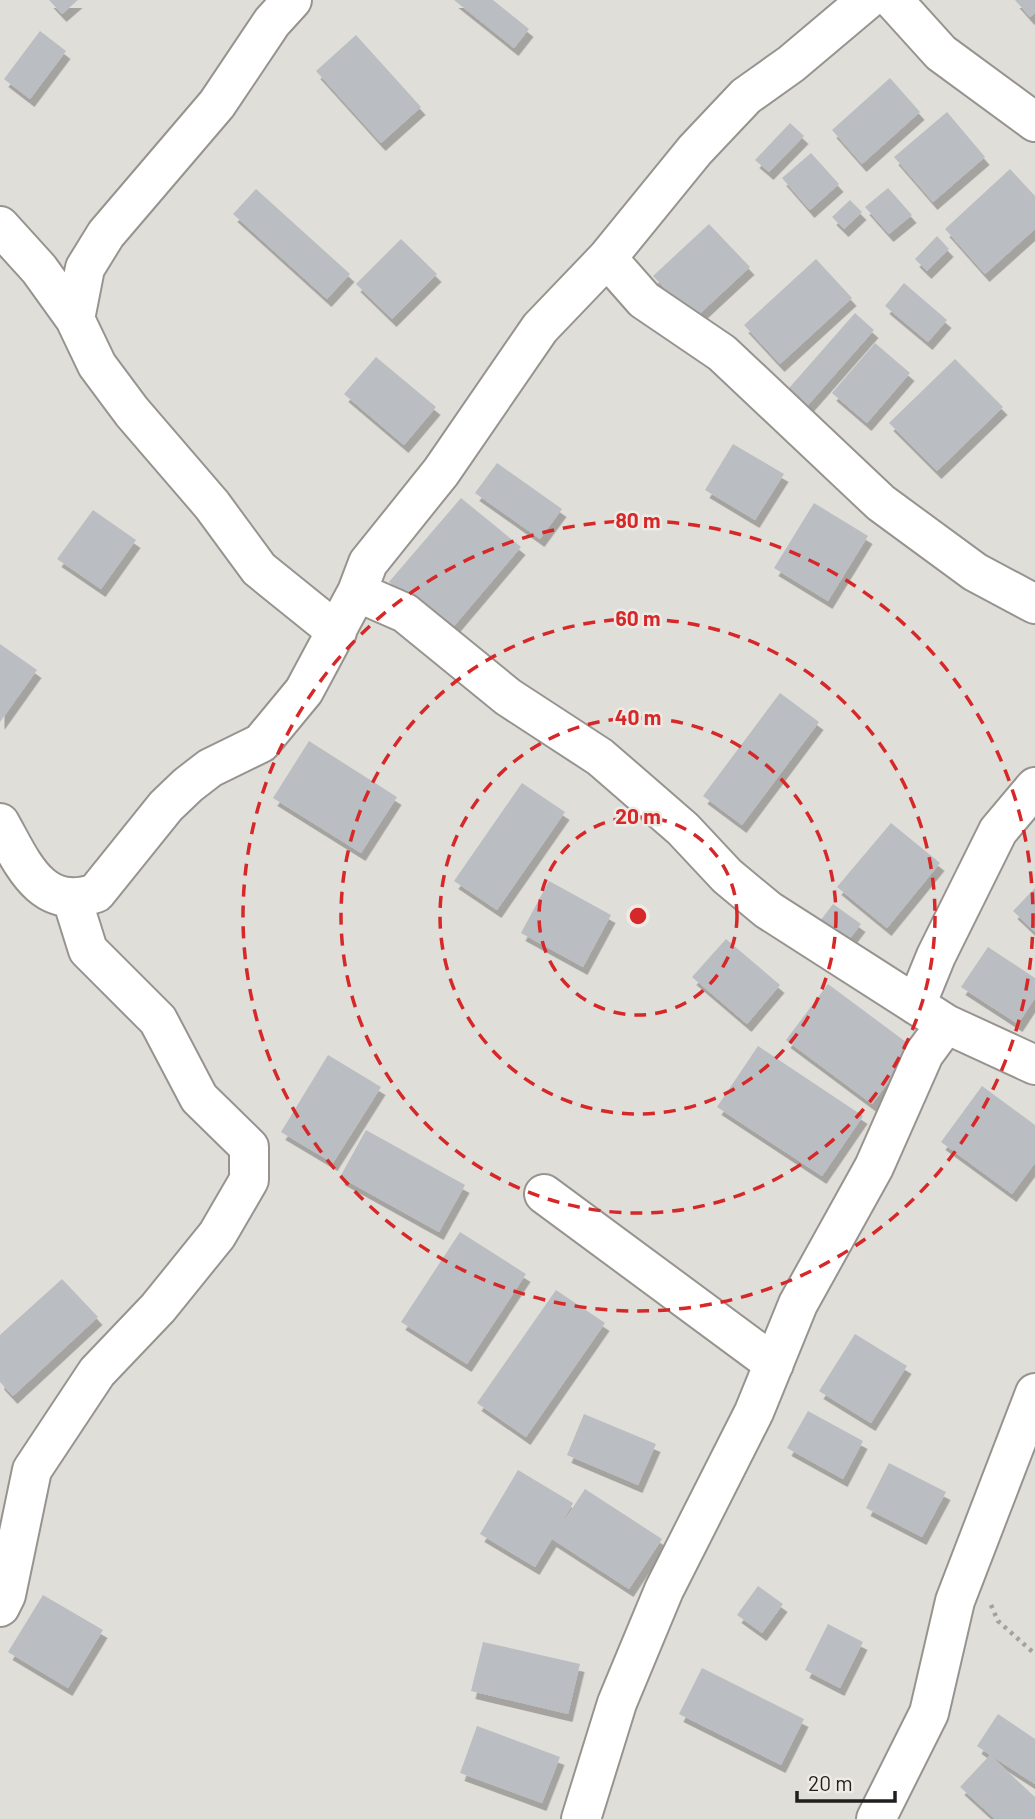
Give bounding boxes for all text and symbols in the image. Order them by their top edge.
text: 80 m [615,507,661,532]
text: 60 m [616,605,660,630]
text: 40 m [615,704,661,729]
text: 20 m [615,803,661,828]
centre of rings [626,904,650,928]
scale bar [797,1759,895,1803]
text: 20 m [808,1770,853,1795]

